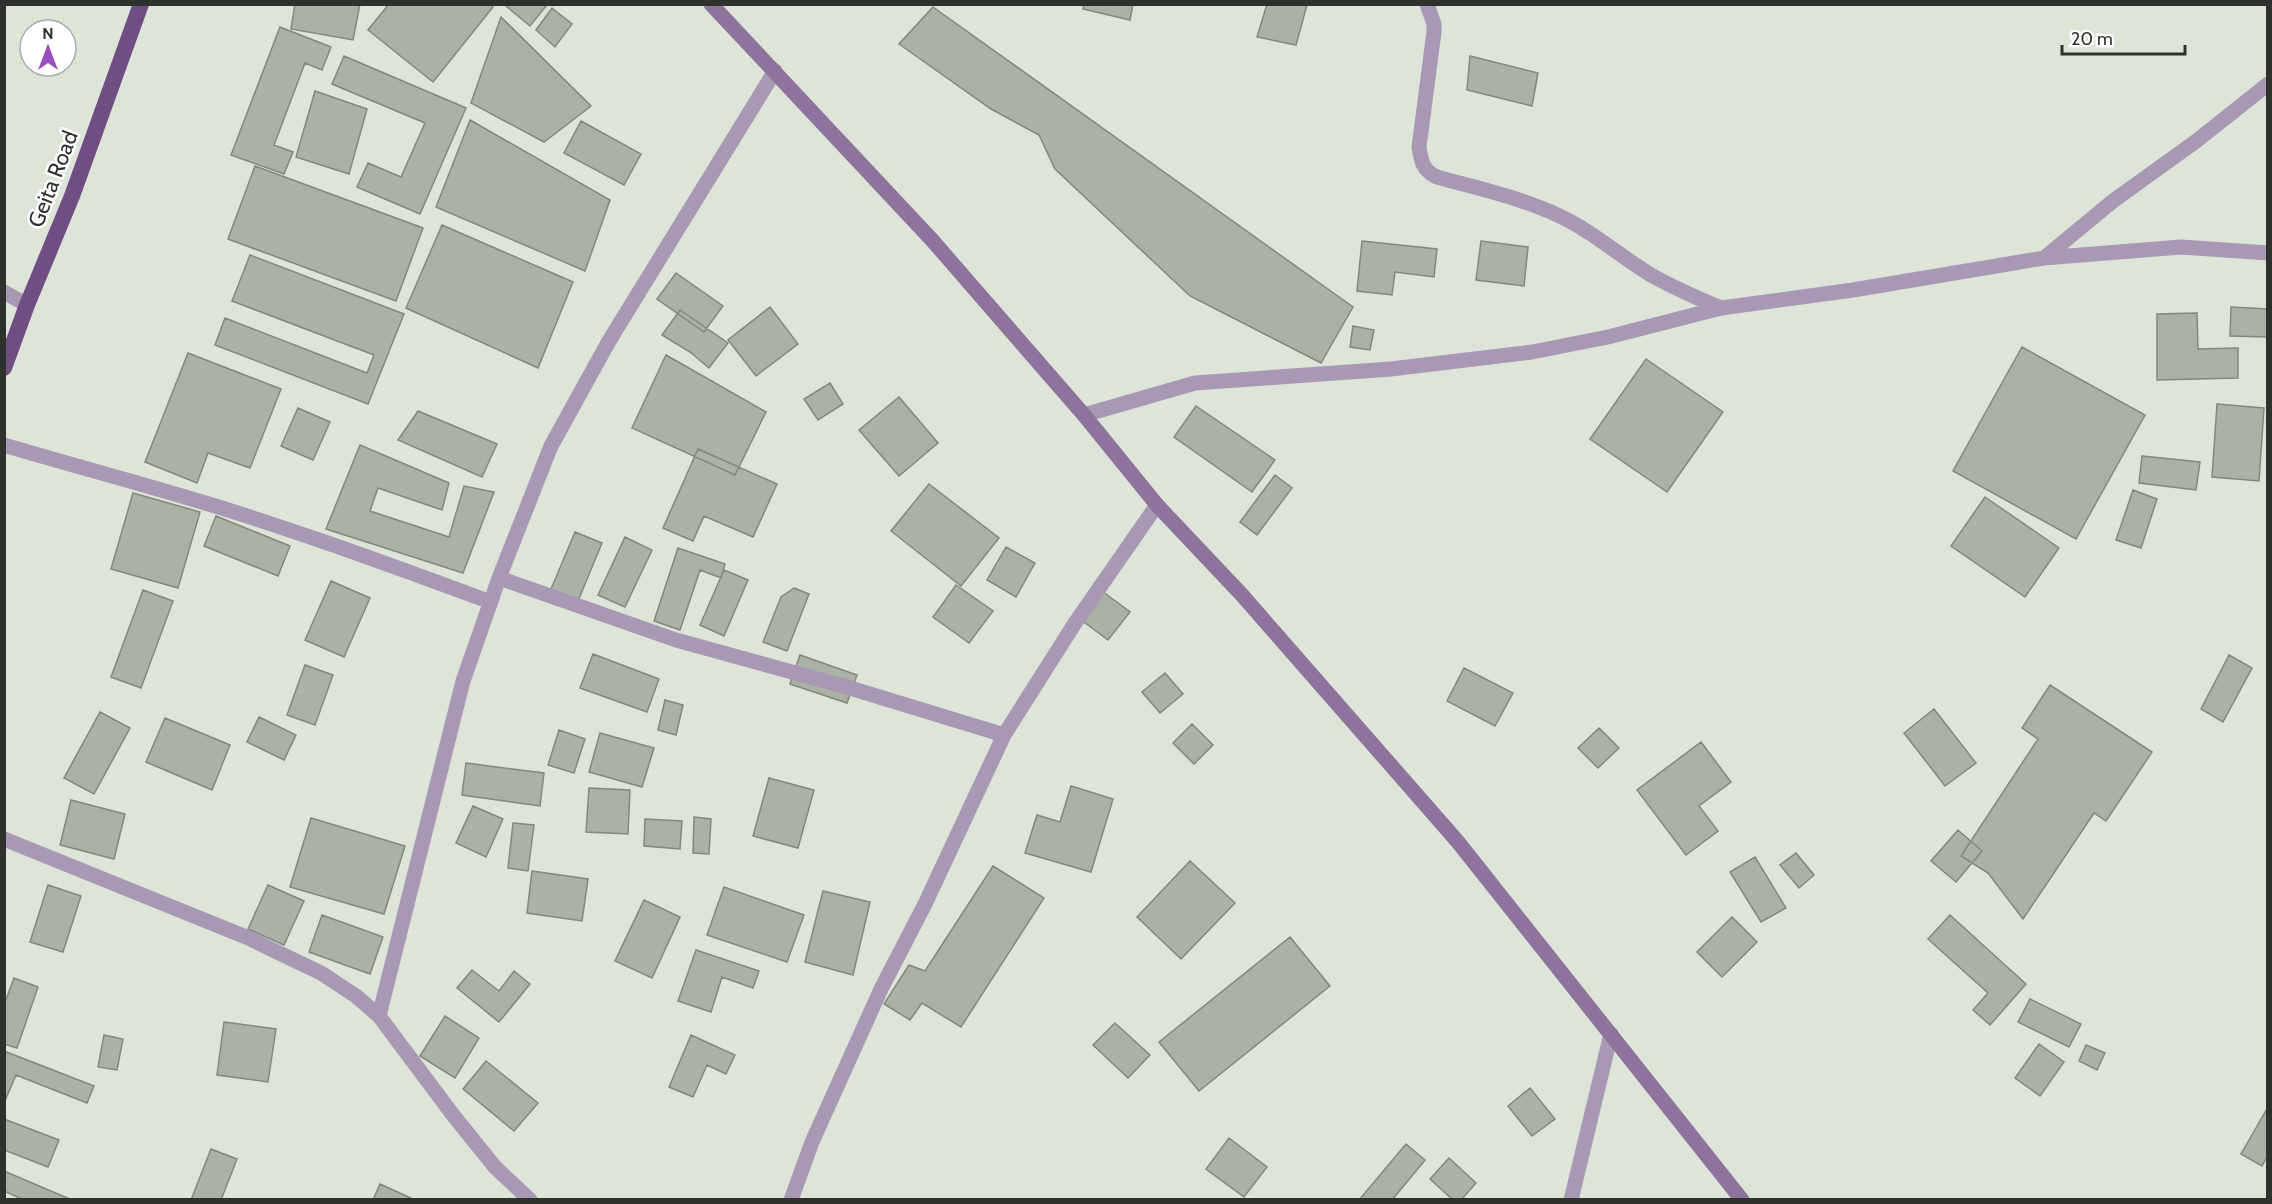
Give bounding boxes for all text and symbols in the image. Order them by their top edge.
north arrow [18,18,78,78]
scale bar [2062,18,2185,56]
text: N [42,24,54,43]
text: 20 m [2071,28,2113,50]
street label: Geita Road [22,127,84,231]

